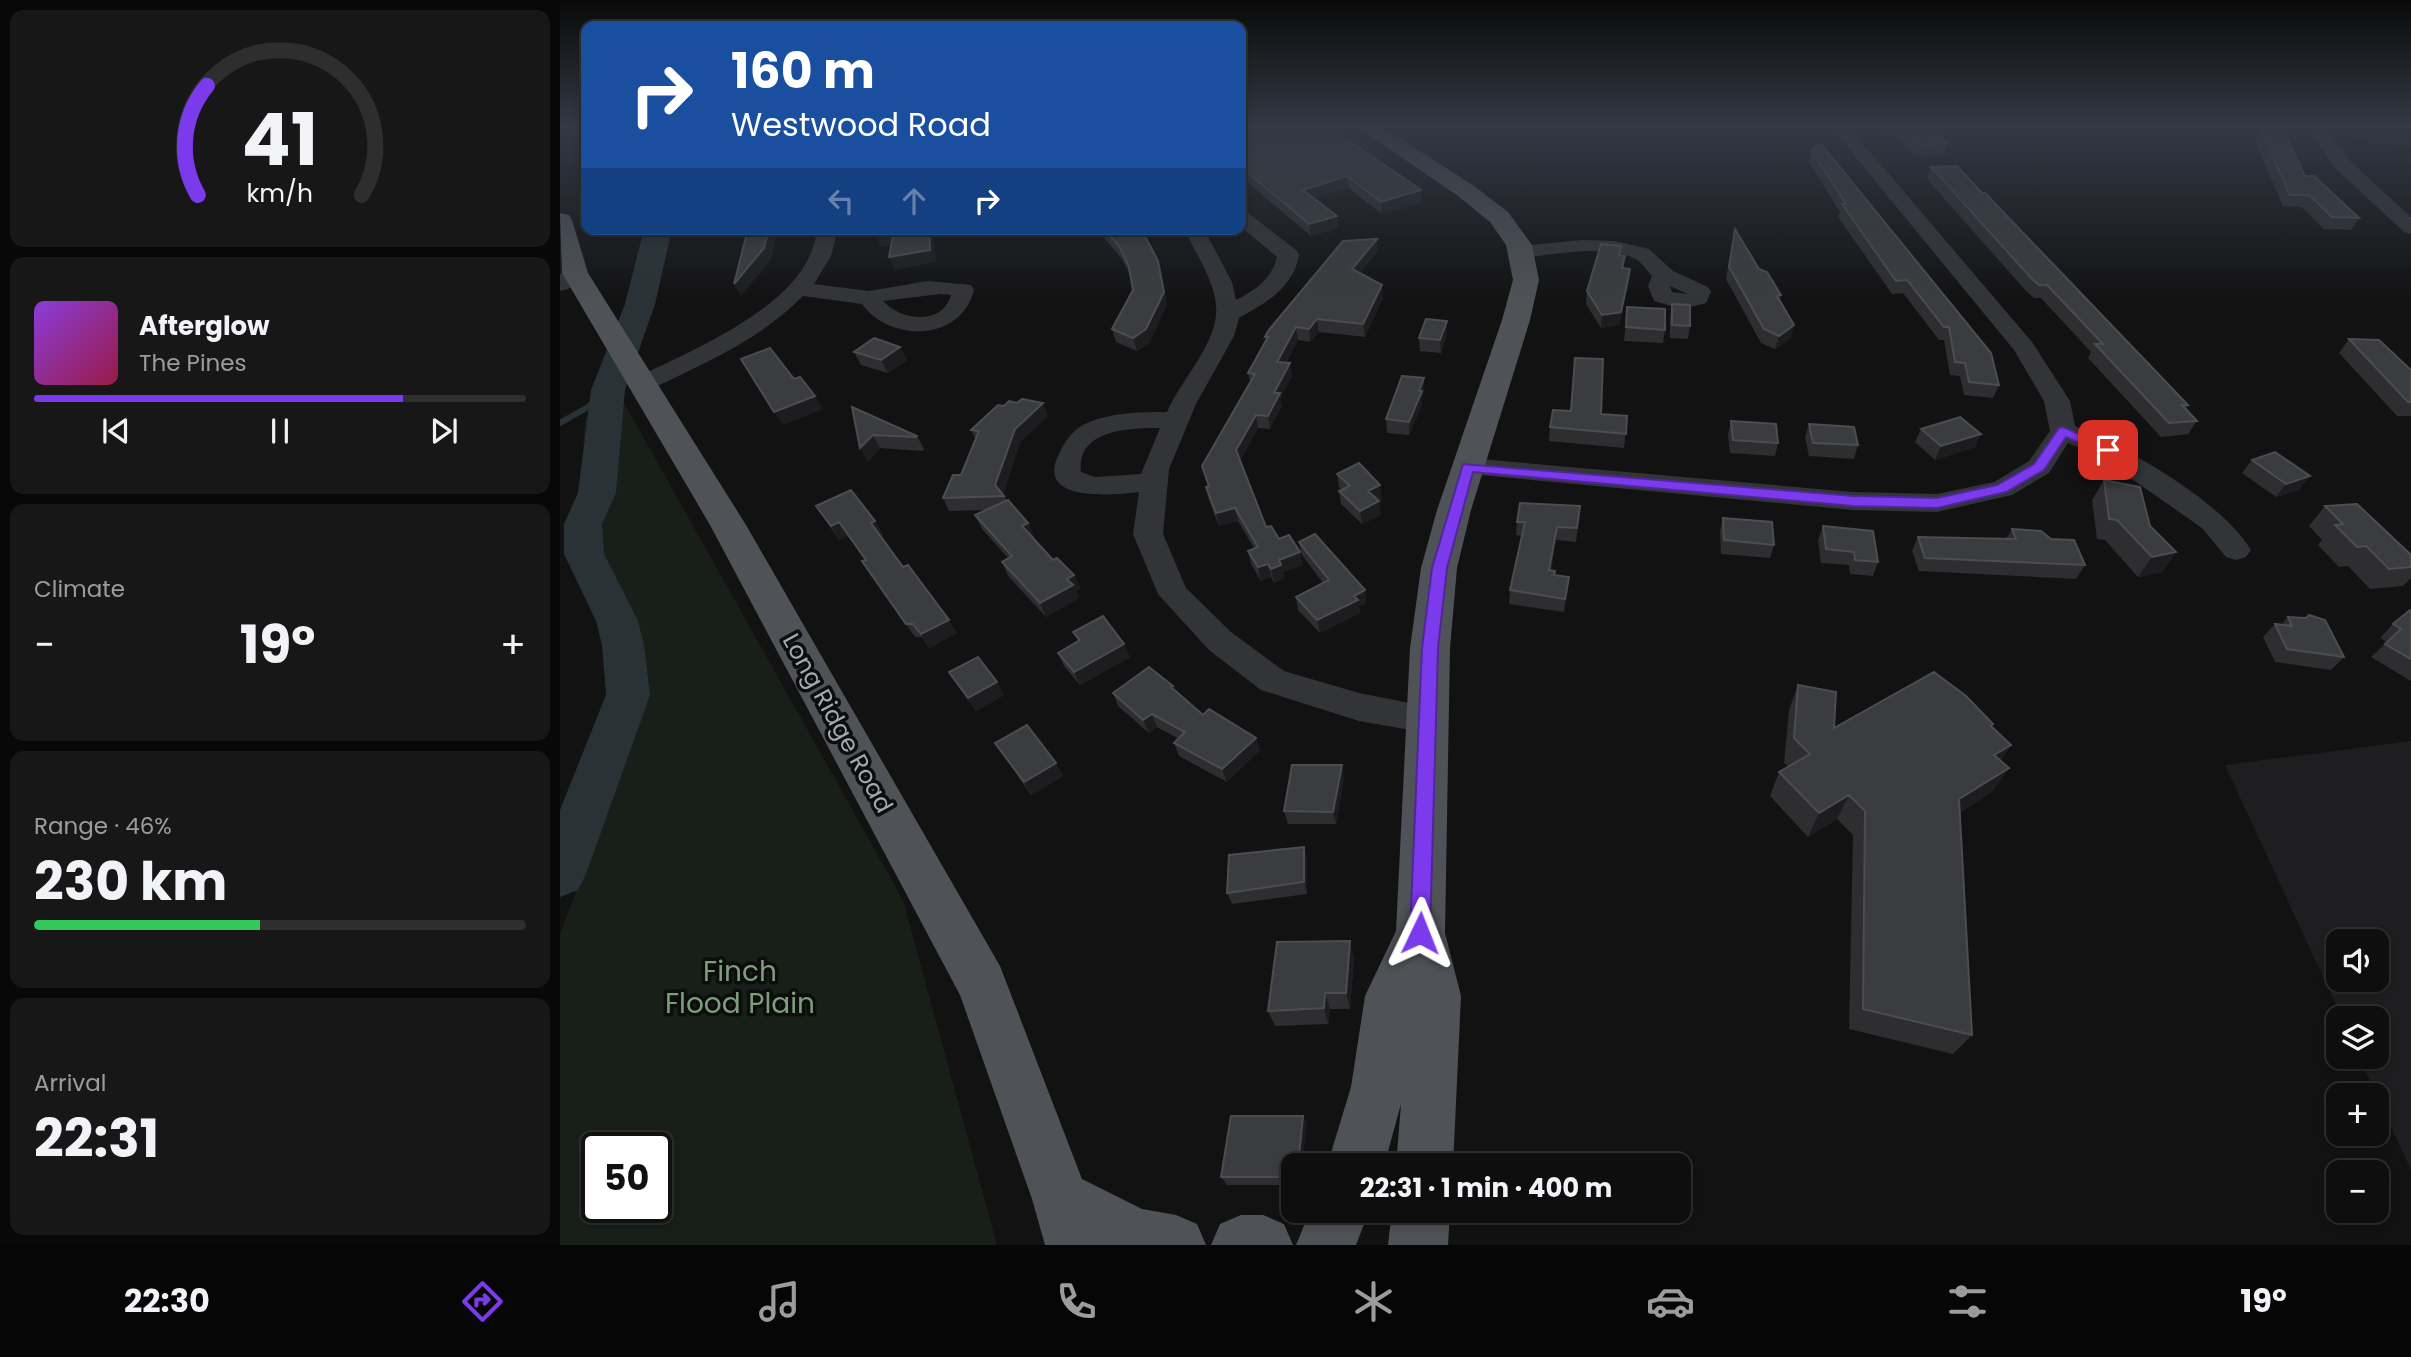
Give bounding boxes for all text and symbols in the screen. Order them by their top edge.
text: 160 m [731,37,875,105]
icon: right [616,49,707,140]
text: 41 [242,89,318,190]
text: Westwood Road [731,102,991,147]
text: km/h [247,175,313,210]
icon: left [822,182,860,220]
icon: ahead [895,182,933,220]
icon: right [968,182,1006,220]
text: Afterglow [139,308,270,344]
text: The Pines [139,347,247,379]
icon: previous [97,412,135,450]
icon: pause [261,412,299,450]
icon: next [425,412,463,450]
pin [2078,420,2138,480]
icon: arrive [2089,431,2127,469]
text: Climate [34,573,125,605]
text: 19° [240,608,315,681]
text: − [34,618,55,671]
text: + [500,618,526,671]
street label: Long Ridge Road [775,627,901,819]
text: Range · 46% [34,810,172,842]
text: 230 km [34,845,227,918]
position arrow [1383,896,1457,970]
map controls [2326,929,2389,1223]
button: sound [2326,929,2389,992]
park label: Finch Flood Plain [665,952,815,1023]
button: layers [2326,1006,2389,1069]
text: Arrival [34,1067,106,1099]
button: + [2326,1083,2389,1146]
text: 22:31 [34,1102,159,1175]
speed limit sign: 50 [581,1132,672,1223]
button: − [2326,1160,2389,1223]
text: 22:31 · 1 min · 400 m [1360,1170,1612,1206]
icon: directions [458,1277,507,1326]
icon: music [755,1277,804,1326]
icon: phone [1052,1277,1101,1326]
icon: climate [1349,1277,1398,1326]
icon: car [1646,1277,1695,1326]
icon: filters [1943,1277,1992,1326]
text: 22:30 [124,1278,210,1323]
text: 19° [2240,1278,2287,1323]

